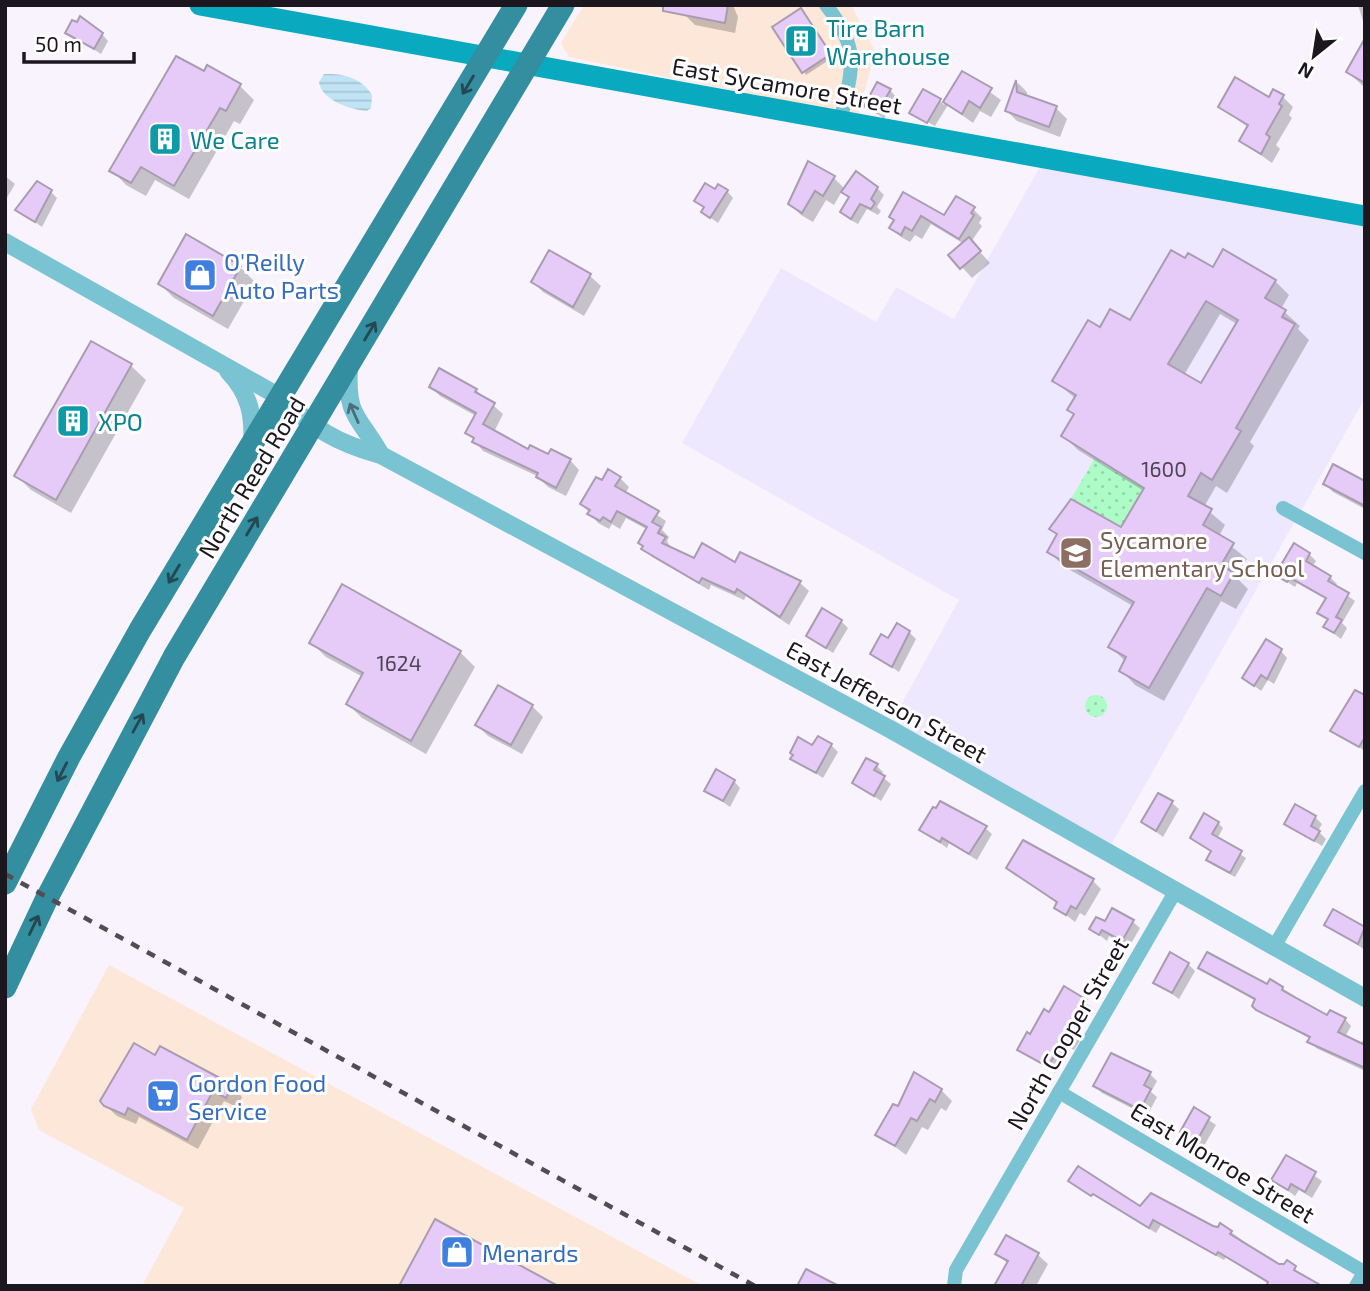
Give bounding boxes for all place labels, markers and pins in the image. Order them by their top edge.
place label: Tire Barn Warehouse [826,13,950,70]
building icon: Tire Barn Warehouse [782,22,820,60]
building icon: We Care [146,120,184,158]
place label: We Care [190,125,280,154]
place label: O'Reilly Auto Parts [224,247,339,304]
shop icon: O'Reilly Auto Parts [181,256,219,294]
building icon: XPO [54,402,92,440]
place label: XPO [98,407,143,436]
place label: Sycamore Elementary School [1100,525,1304,582]
school or university icon: Sycamore Elementary School [1057,534,1095,572]
place label: Gordon Food Service [188,1068,326,1125]
supermarket icon: Gordon Food Service [144,1077,182,1115]
shop icon: Menards [438,1233,476,1271]
place label: Menards [482,1238,578,1267]

